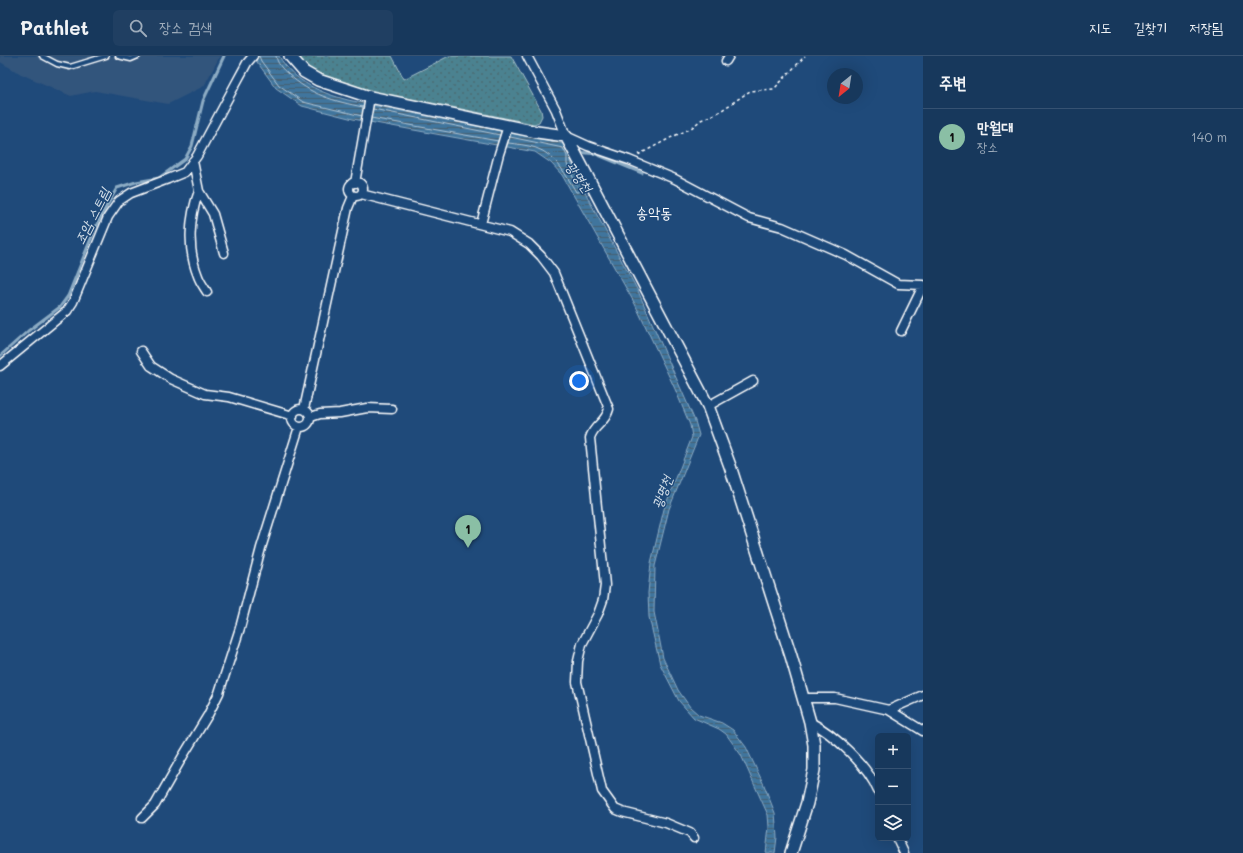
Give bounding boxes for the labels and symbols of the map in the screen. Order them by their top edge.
north arrow [827,68,863,104]
water label: 광명천 [562,157,598,197]
water label: 조암 스트림 [69,183,115,247]
district label: 송악동 [636,202,672,222]
your location [569,371,589,391]
water label: 광명천 [647,471,677,511]
pin: 1 [455,515,481,548]

